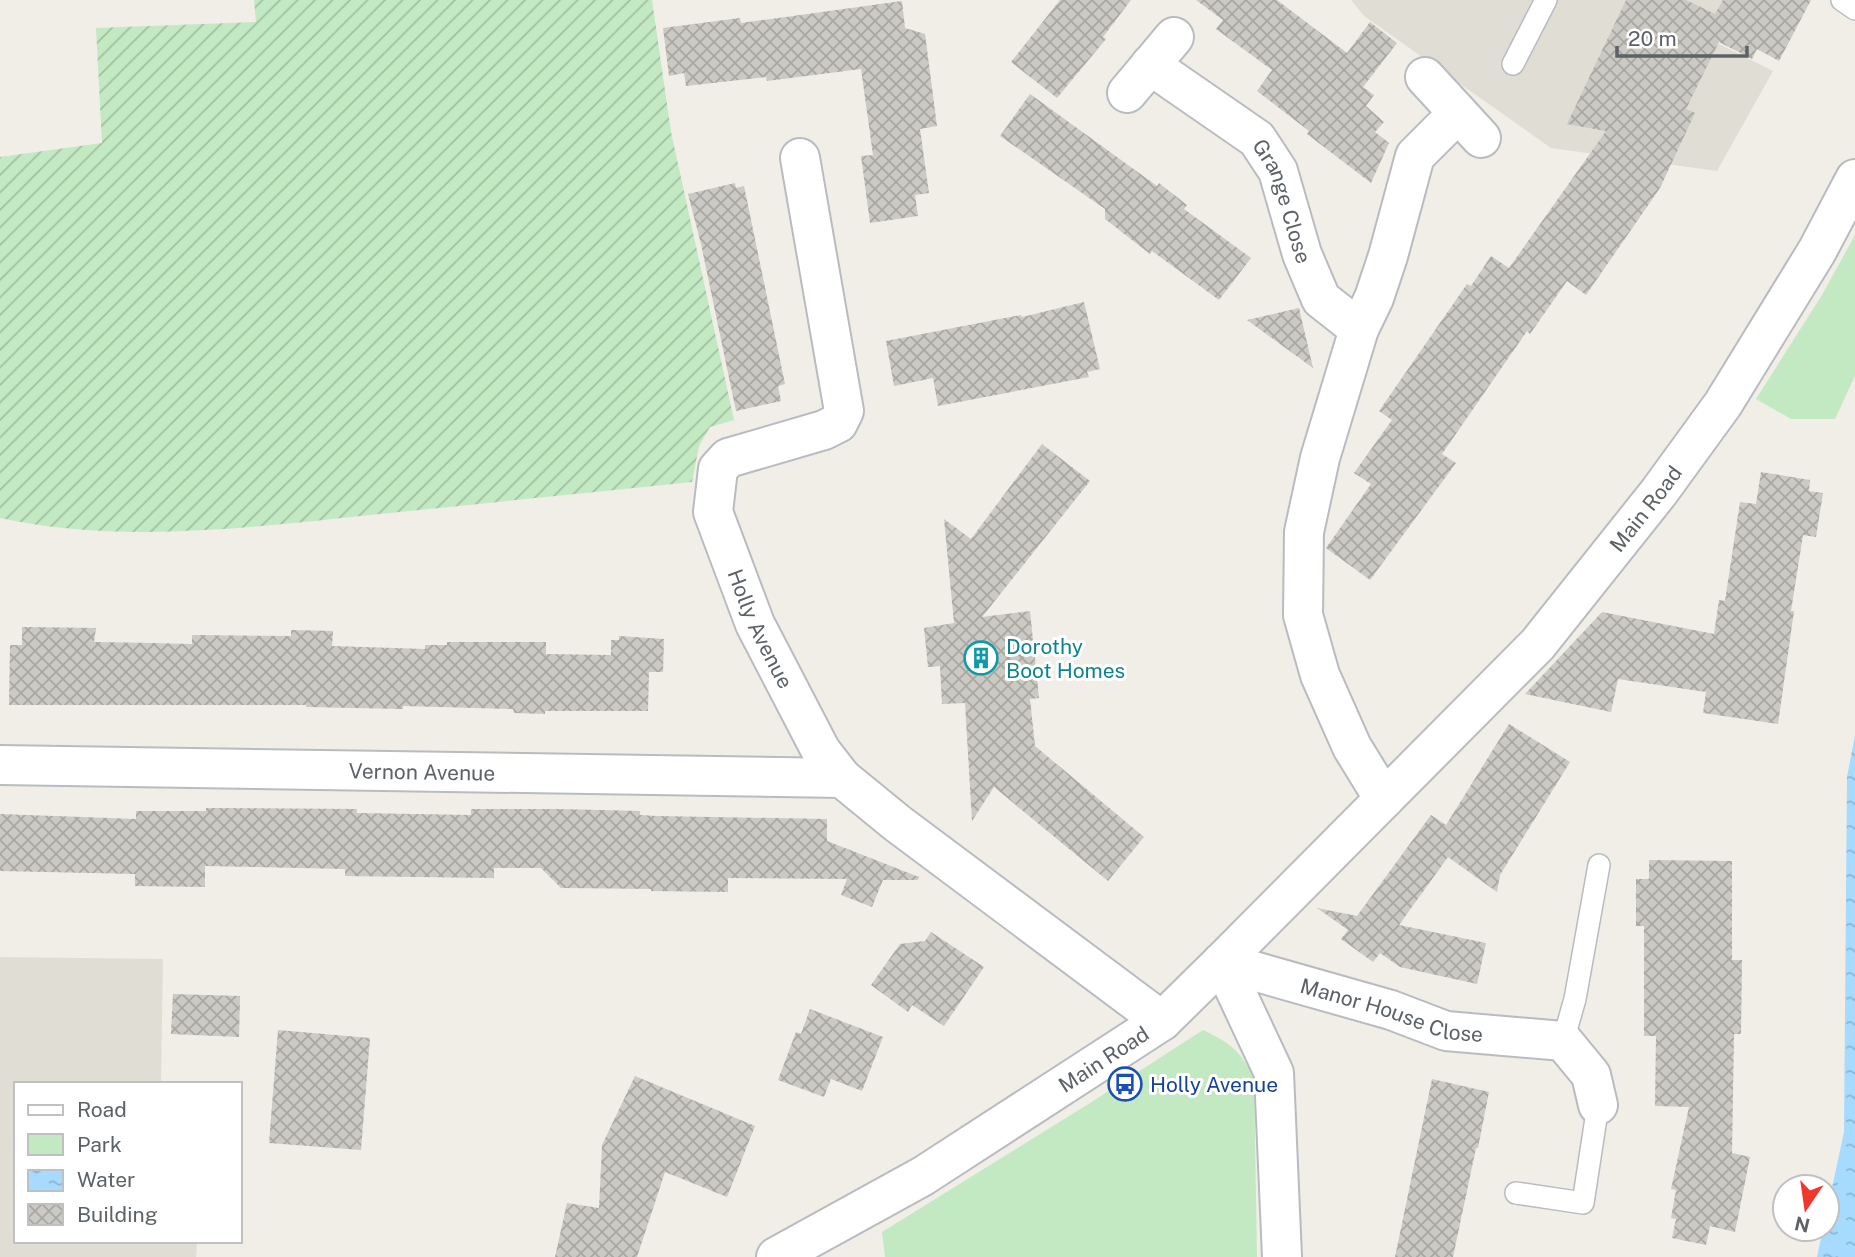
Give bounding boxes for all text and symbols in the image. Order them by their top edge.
scale bar [1617,14,1746,58]
text: 20 m [1628,26,1677,51]
street label: Grange Close [1248,134,1317,267]
street label: Main Road [1604,461,1687,557]
street label: Holly Avenue [723,565,799,692]
place label: Dorothy Boot Homes [1006,634,1125,683]
building icon: Dorothy Boot Homes [962,639,1000,677]
street label: Vernon Avenue [348,758,496,785]
street label: Manor House Close [1298,972,1484,1047]
street label: Main Road [1054,1021,1153,1097]
bus stop icon: Holly Avenue [1106,1065,1144,1103]
place label: Holly Avenue [1150,1072,1278,1097]
legend [14,1082,242,1243]
text: Road [77,1097,127,1122]
text: Park [77,1132,122,1157]
text: Water [77,1167,135,1192]
north arrow [1771,1173,1841,1243]
text: Building [77,1202,158,1227]
text: N [1792,1212,1812,1237]

